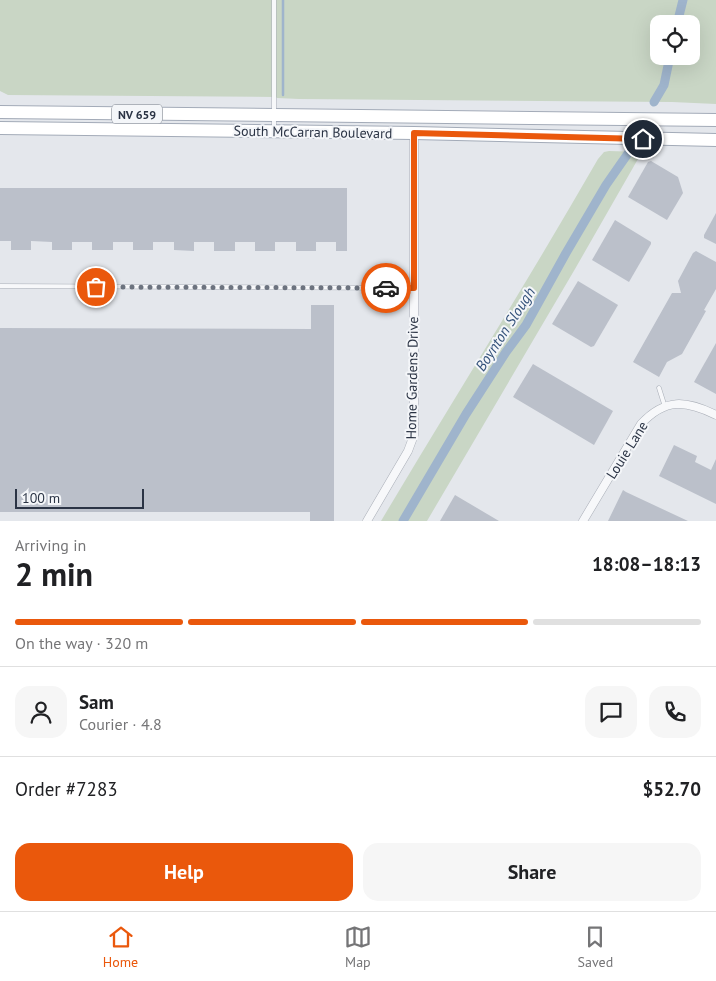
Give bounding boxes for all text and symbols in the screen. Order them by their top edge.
map controls [650,15,700,65]
button: locate [650,15,700,65]
road number: NV 659 [112,105,162,124]
pin [622,118,664,160]
street label: South McCarran Boulevard [234,122,392,142]
icon: home [629,125,657,153]
courier [361,263,411,313]
pin [75,266,117,308]
icon: bag [82,273,110,301]
icon: car [372,274,400,302]
water label: Boynton Slough [471,283,539,375]
street label: Home Gardens Drive [402,316,422,440]
street label: Louie Lane [602,418,652,482]
scale bar [15,486,144,509]
text: 100 m [22,489,60,507]
text: Arriving in [15,535,86,555]
text: 18:08–18:13 [592,552,701,576]
text: 2 min [15,553,93,595]
text: On the way · 320 m [15,633,148,653]
button: person [15,686,67,738]
button: chat [585,686,637,738]
button: phone [649,686,701,738]
text: Sam [79,690,114,714]
text: Courier · 4.8 [79,714,162,734]
text: Order #7283 [15,777,118,801]
text: $52.70 [642,777,701,801]
button: Help [15,843,353,901]
button: Share [363,843,701,901]
tab: Home [103,923,138,971]
tab: Map [344,923,372,971]
tab: Saved [578,923,613,971]

